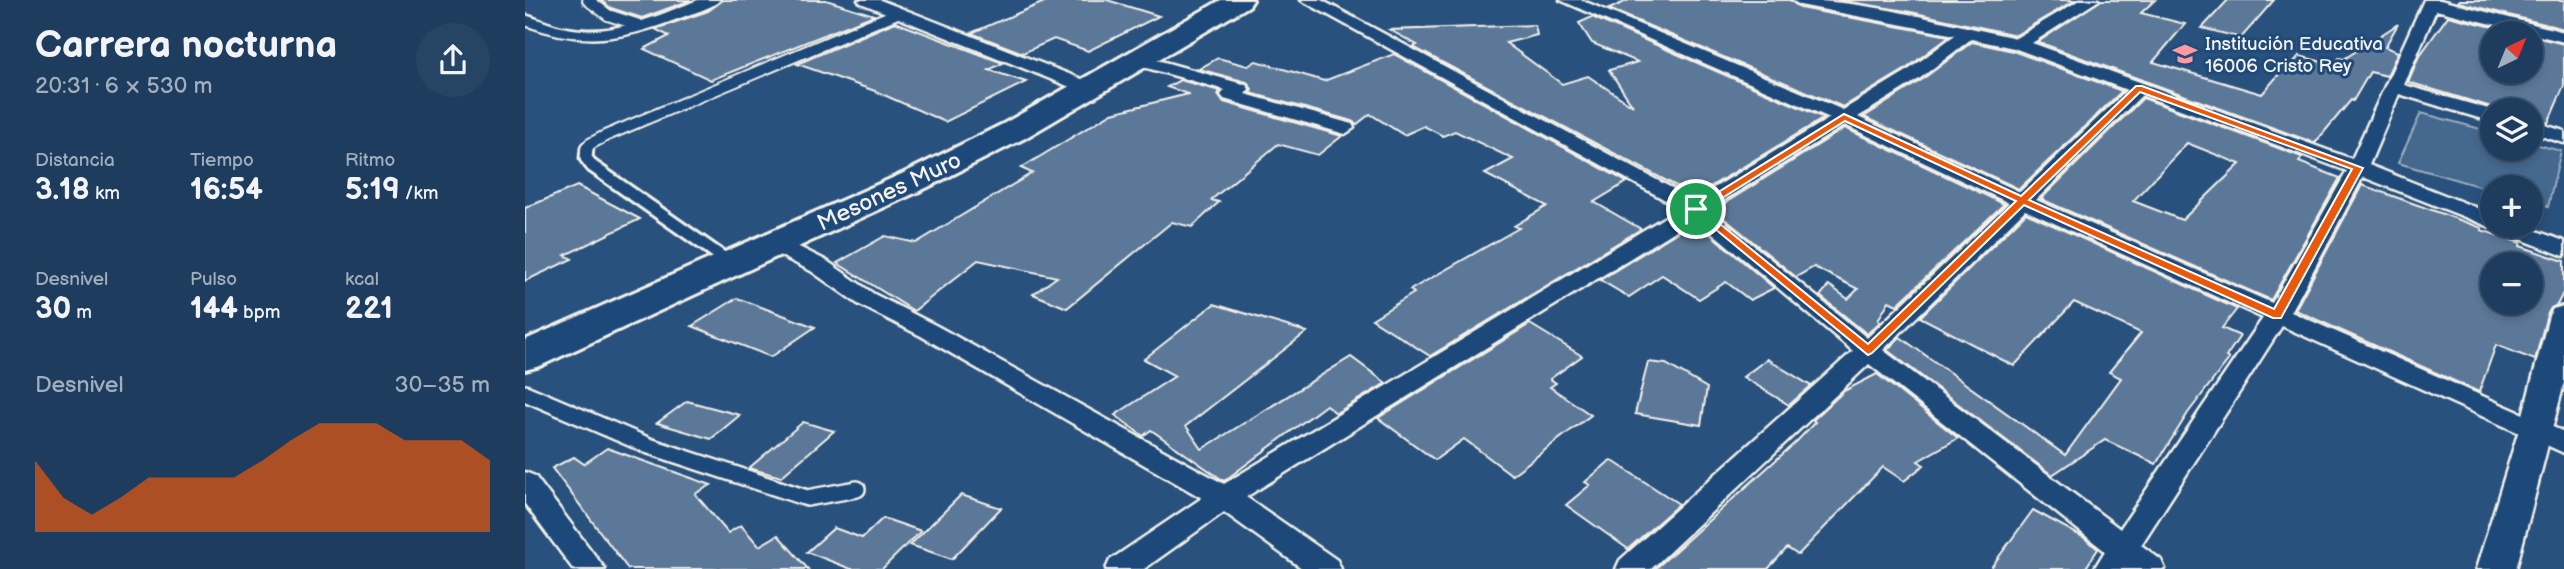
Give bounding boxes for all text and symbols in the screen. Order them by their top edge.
north arrow [2480,21,2543,84]
map controls [2480,21,2543,315]
text: Carrera nocturna [35,23,337,68]
button: share [416,23,490,97]
place label: Institución Educativa 16006 Cristo Rey [2205,33,2383,78]
school or university icon: Institución Educativa 16006 Cristo Rey [2171,40,2199,68]
text: 20:31 · 6 × 530 m [35,72,213,100]
button: layers [2480,98,2543,161]
street label: Mesones Muro [813,146,966,237]
text: Distancia [35,149,115,172]
text: Tiempo [190,149,254,172]
text: Ritmo [345,149,395,172]
text: 3.18 [35,172,90,208]
text: 16:54 [190,172,263,208]
text: 5:19 [345,172,400,208]
button: + [2480,175,2543,238]
pin [1666,179,1726,239]
text: km [90,182,120,205]
text: /km [400,182,438,205]
icon: arrive [1677,190,1715,228]
button: − [2480,252,2543,315]
text: Desnivel [35,268,108,291]
text: Pulso [190,268,237,291]
text: kcal [345,268,379,291]
text: 30 [35,291,71,327]
text: 144 [190,291,238,327]
text: 221 [345,291,393,327]
text: m [71,301,92,324]
text: bpm [238,301,281,324]
text: Desnivel [35,371,124,399]
text: 30–35 m [395,371,490,399]

